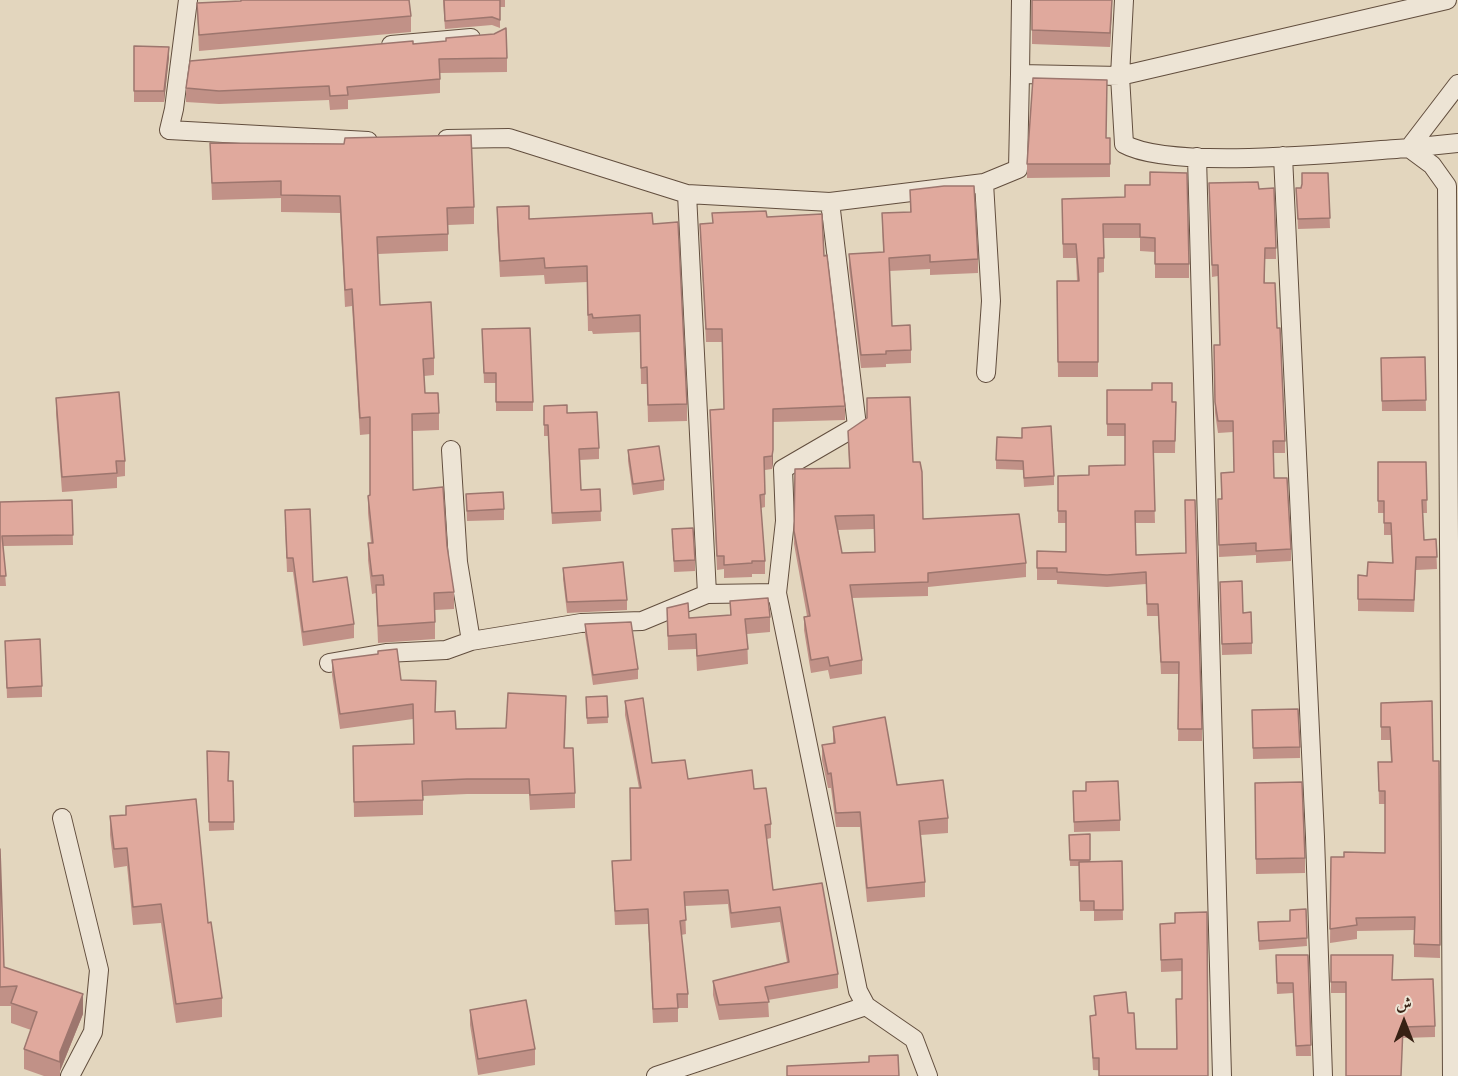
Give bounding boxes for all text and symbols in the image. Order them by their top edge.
north arrow [1374,992,1434,1052]
text: ش [1396,993,1412,1015]

